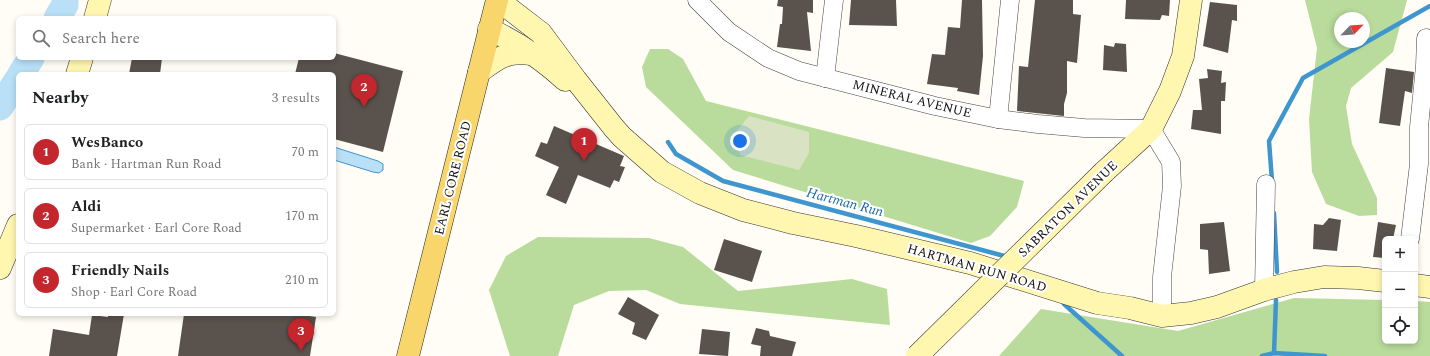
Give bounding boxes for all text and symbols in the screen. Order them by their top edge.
north arrow [1334,12,1370,48]
search box [16,16,336,60]
icon: search [30,27,52,49]
text: Search here [62,27,140,50]
pin: 2 [351,74,377,107]
street label: MINERAL AVENUE [850,75,974,123]
text: Nearby [32,85,88,111]
text: 3 results [272,88,320,108]
street label: EARL CORE ROAD [429,119,477,237]
pin: 1 [571,128,597,161]
text: WesBanco [71,131,143,154]
your location [730,131,750,151]
text: 1 [42,142,50,162]
text: 70 m [292,142,319,162]
text: Bank · Hartman Run Road [71,154,222,174]
street label: SABRATON AVENUE [1014,156,1122,262]
water label: Hartman Run [804,182,886,222]
text: Aldi [71,195,101,218]
text: 2 [42,206,50,226]
text: 170 m [285,206,319,226]
text: Supermarket · Earl Core Road [71,218,242,238]
map controls [1382,236,1418,344]
button: + [1382,236,1418,272]
street label: HARTMAN RUN ROAD [905,238,1049,298]
text: Friendly Nails [71,259,169,282]
text: 3 [42,270,50,290]
text: 210 m [285,270,319,290]
button: − [1382,272,1418,308]
text: Shop · Earl Core Road [71,282,197,302]
button: locate [1382,308,1418,344]
pin: 3 [288,318,314,351]

